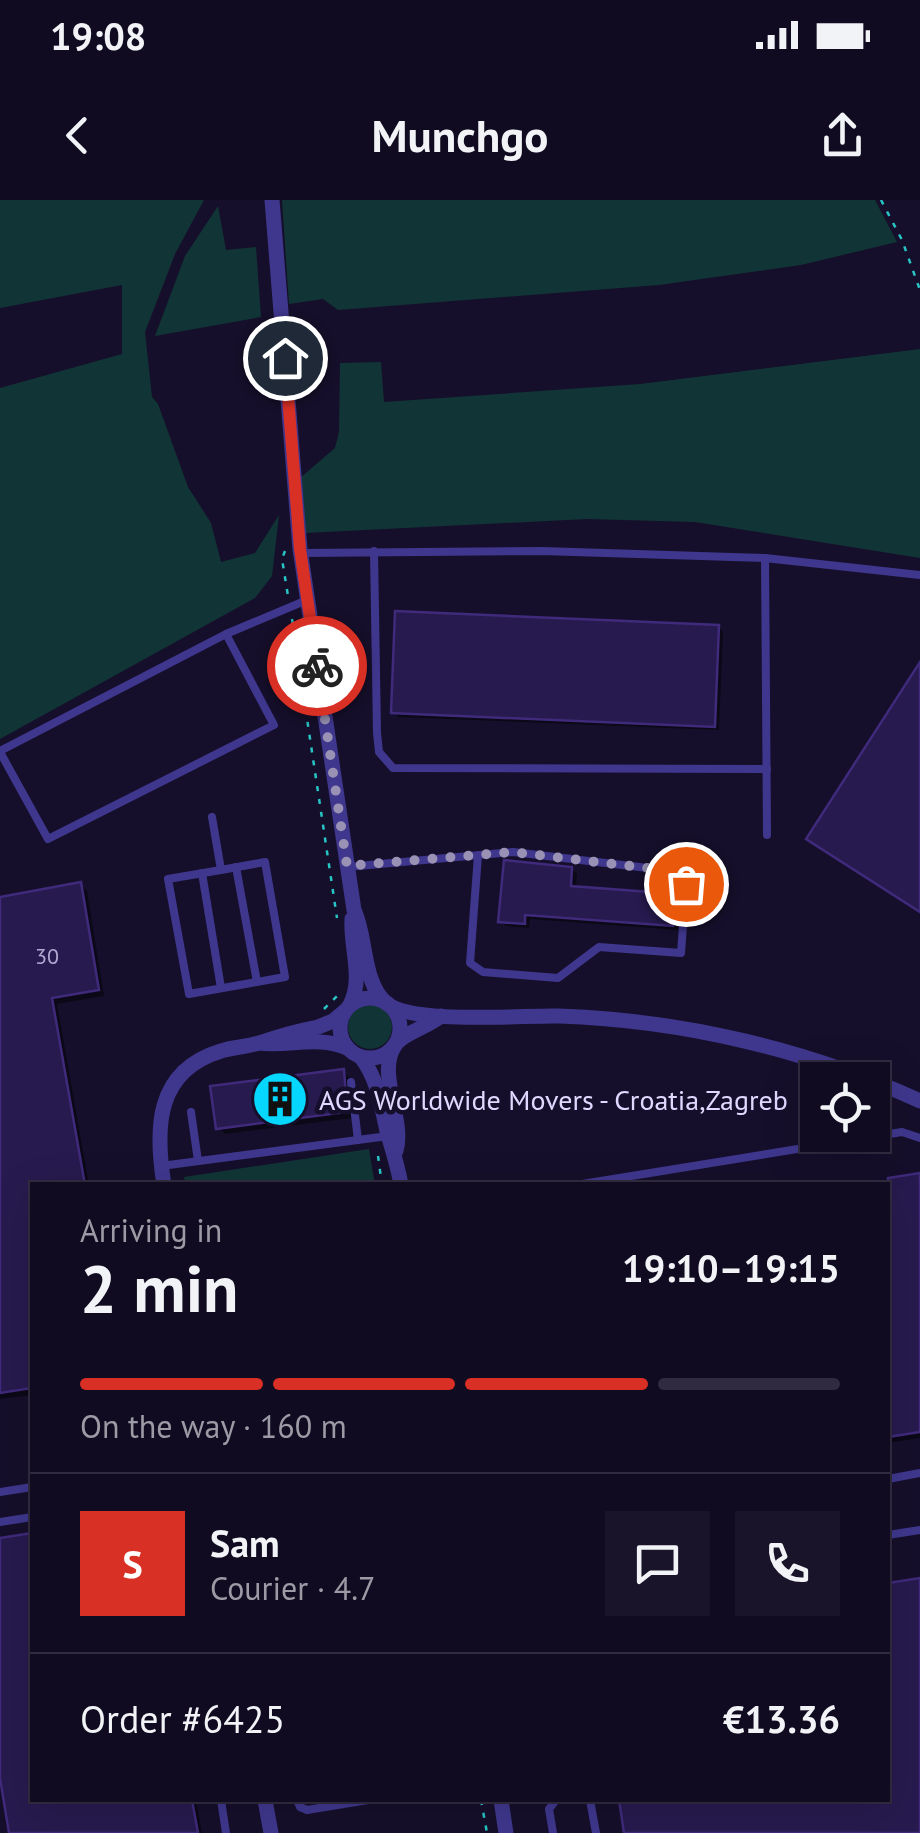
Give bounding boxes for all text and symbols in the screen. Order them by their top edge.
text: 19:08 [50,11,146,60]
text: Munchgo [371,106,549,164]
icon: back [50,108,105,163]
icon: share [815,108,870,163]
pin [243,316,328,401]
icon: home [258,331,313,386]
courier [267,616,367,716]
icon: bike [290,639,345,694]
pin [644,842,729,927]
icon: bag [659,857,714,912]
house number: 30 [35,942,59,970]
map controls [800,1062,890,1152]
button: locate [800,1062,890,1152]
building icon: AGS Worldwide Movers - Croatia,Zagreb [250,1069,310,1129]
place label: AGS Worldwide Movers - Croatia,Zagreb [319,1081,788,1118]
text: Arriving in [80,1209,222,1251]
text: 19:10–19:15 [622,1243,840,1292]
text: 2 min [80,1246,239,1330]
text: On the way · 160 m [80,1405,347,1447]
button: chat [605,1511,710,1616]
button: phone [735,1511,840,1616]
text: Sam [210,1518,280,1567]
text: S [122,1539,143,1588]
text: Courier · 4.7 [210,1567,376,1609]
text: Order #6425 [80,1694,285,1743]
text: €13.36 [723,1694,840,1743]

